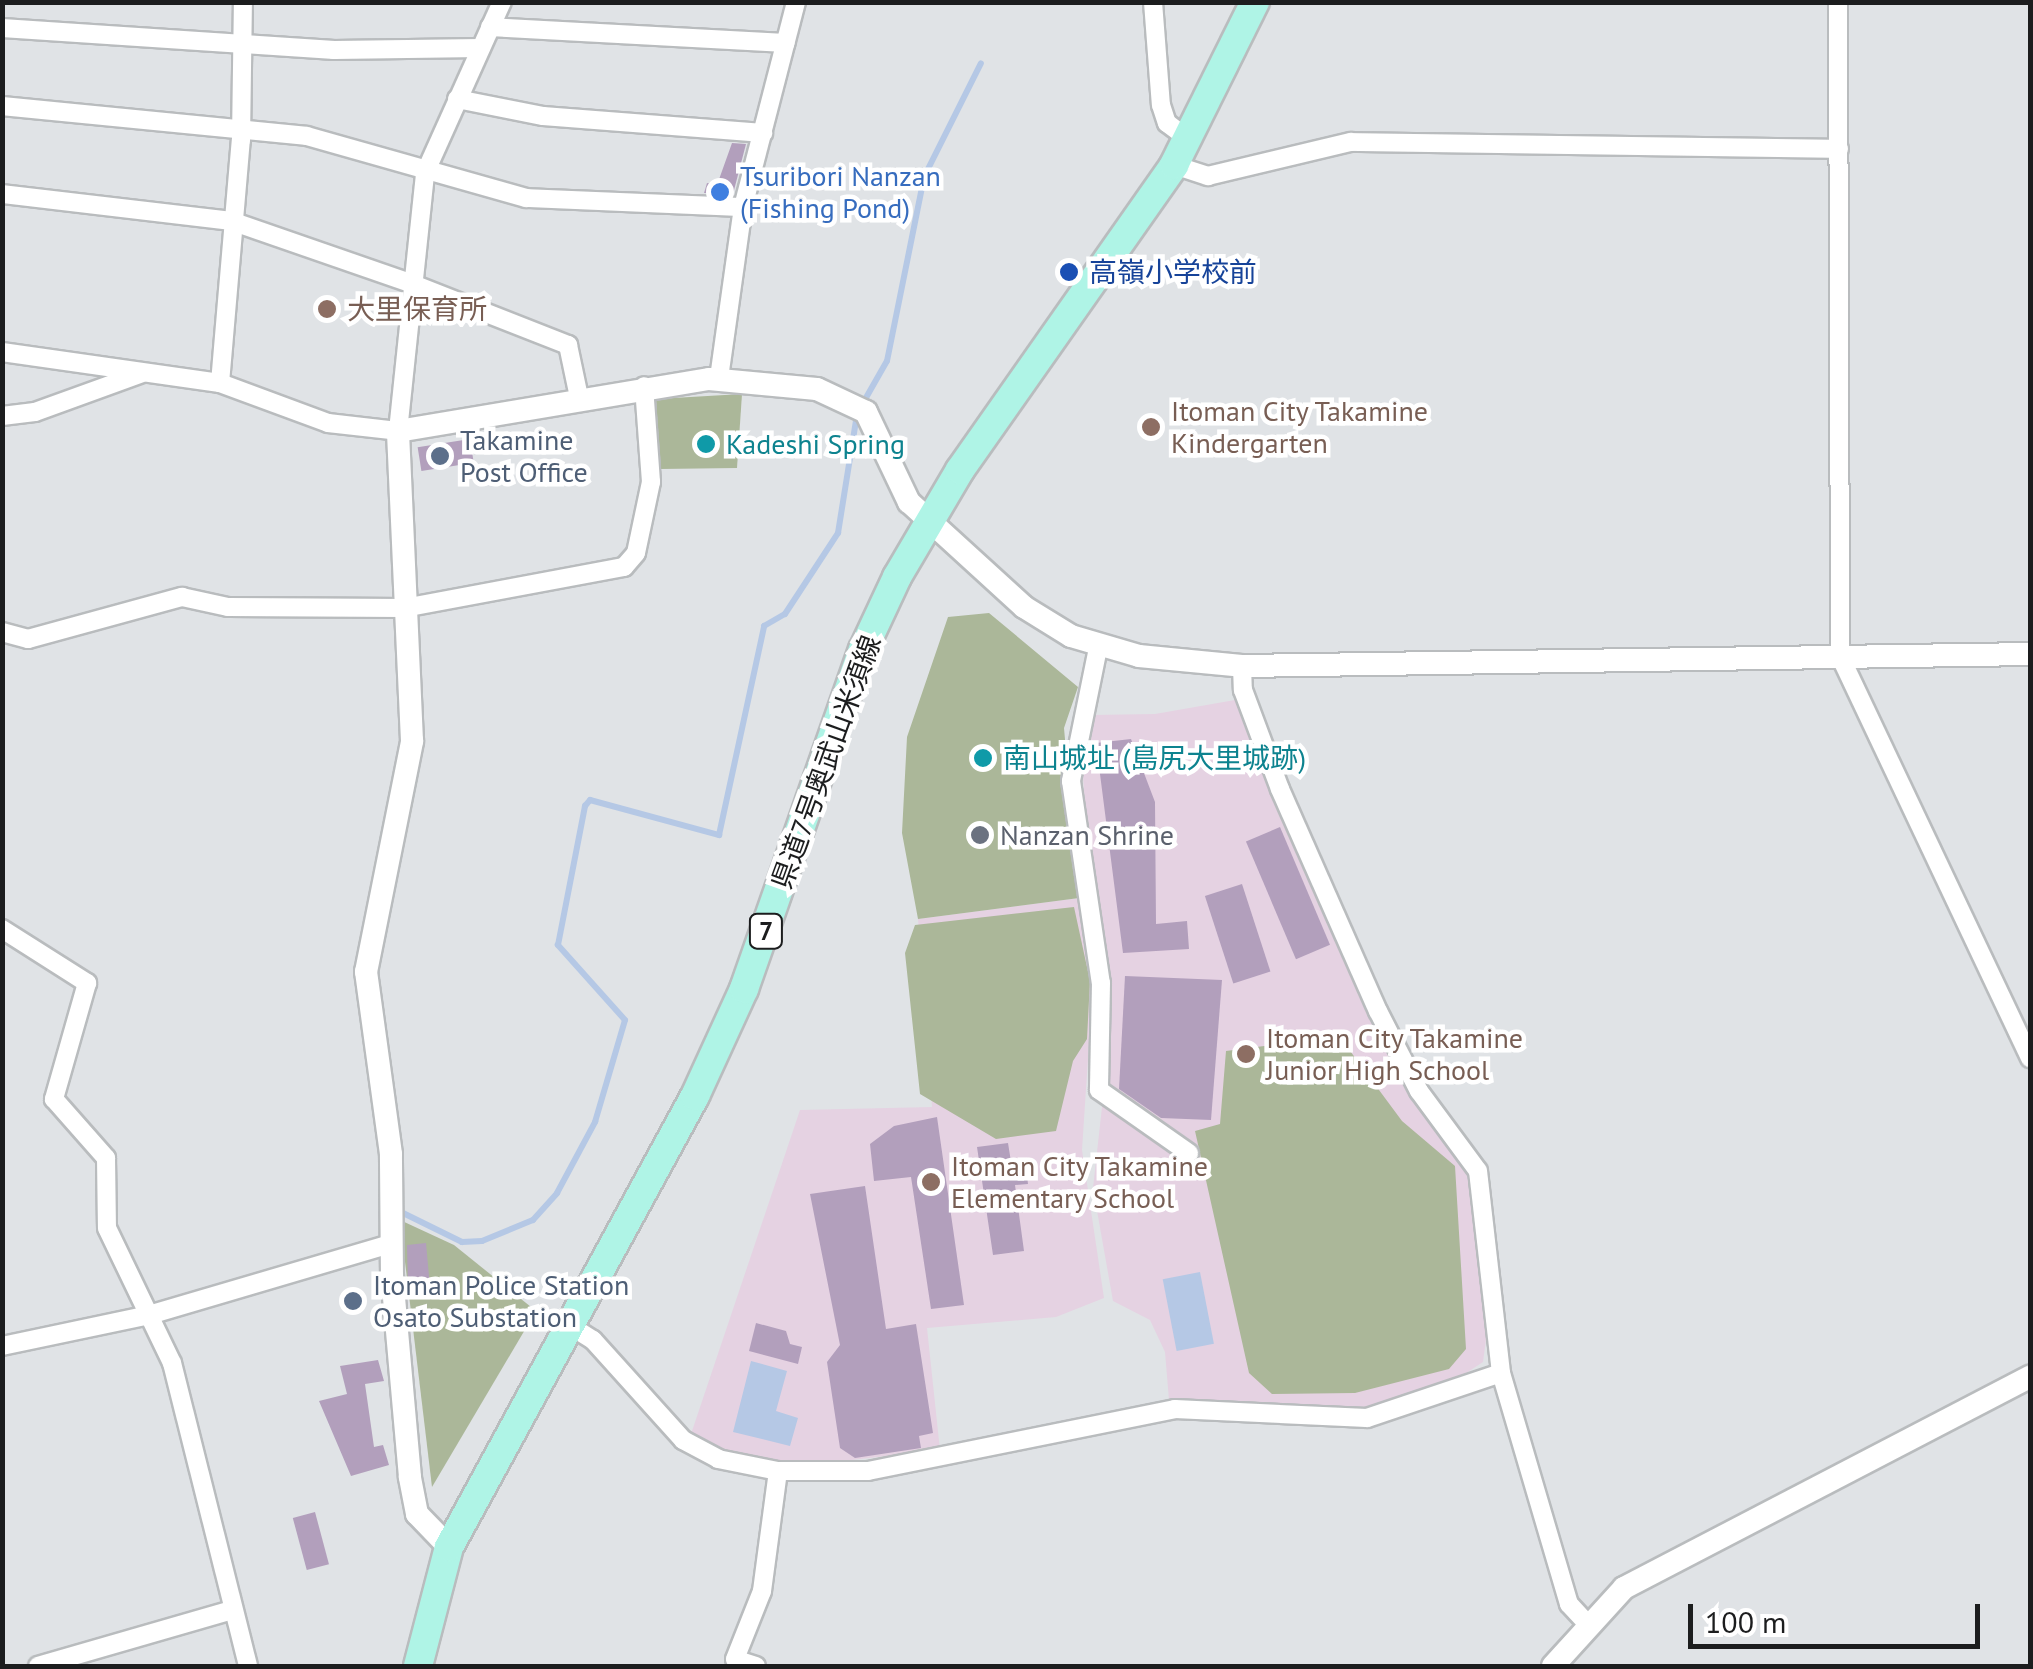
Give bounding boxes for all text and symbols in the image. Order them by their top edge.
place label: Tsuribori Nanzan (Fishing Pond) [740,159,941,225]
marker: Tsuribori Nanzan (Fishing Pond) [709,181,731,203]
place label: 高嶺小学校前 [1089,255,1257,289]
marker: 高嶺小学校前 [1058,261,1080,283]
place label: 大里保育所 [347,292,487,326]
marker: 大里保育所 [316,298,338,320]
place label: Itoman City Takamine Kindergarten [1171,394,1430,460]
marker: Itoman City Takamine Kindergarten [1140,416,1162,438]
place label: Takamine Post Office [460,423,588,489]
place label: Kadeshi Spring [726,427,905,461]
marker: Kadeshi Spring [695,433,717,455]
marker: Takamine Post Office [429,445,451,467]
street label: 県道7号奥武山米須線 [765,631,887,893]
place label: 南山城址 (島尻大里城跡) [1003,741,1306,775]
marker: 南山城址 (島尻大里城跡) [972,747,994,769]
place label: Nanzan Shrine [1000,818,1174,852]
marker: Nanzan Shrine [969,824,991,846]
road number: 7 [748,911,784,951]
place label: Itoman City Takamine Junior High School [1266,1021,1525,1087]
marker: Itoman City Takamine Junior High School [1235,1043,1257,1065]
place label: Itoman City Takamine Elementary School [951,1149,1210,1215]
marker: Itoman City Takamine Elementary School [920,1171,942,1193]
place label: Itoman Police Station Osato Substation [373,1268,629,1334]
marker: Itoman Police Station Osato Substation [342,1290,364,1312]
scale bar [1693,1584,1986,1646]
text: 100 m [1705,1602,1786,1641]

